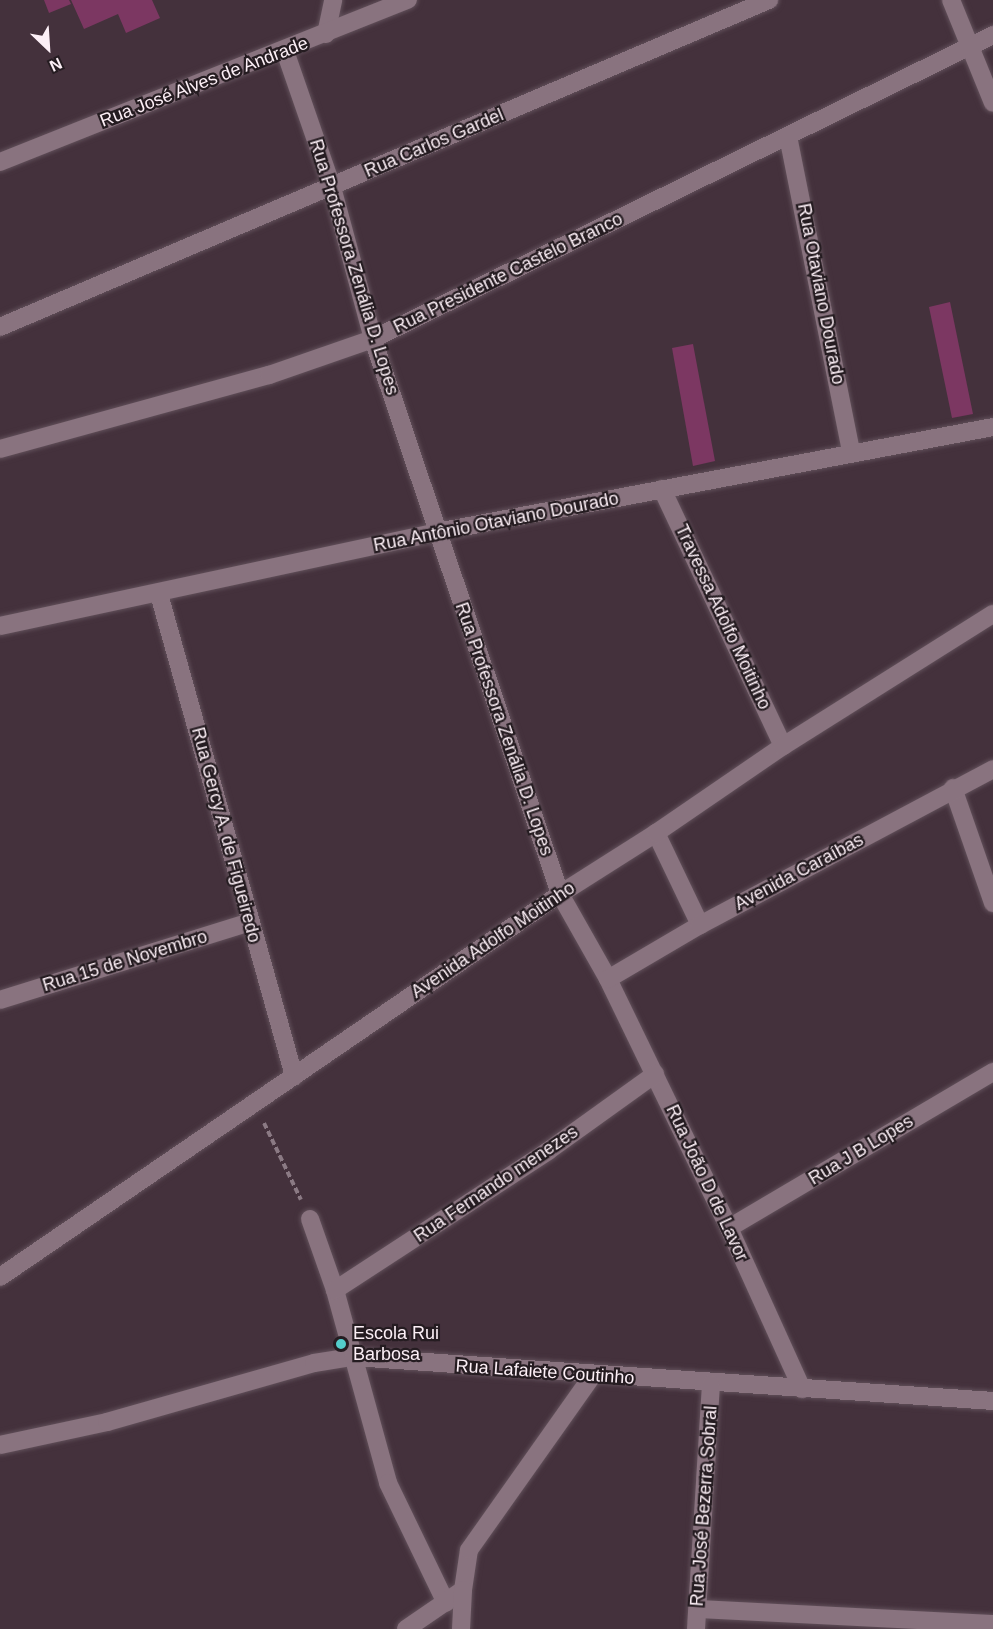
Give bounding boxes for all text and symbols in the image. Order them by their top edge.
north arrow [18,18,78,78]
street label: Rua José Alves de Andrade [96,32,312,132]
text: N [47,55,65,75]
street label: Rua Carlos Gardel [361,104,507,182]
street label: Rua Professora Zenália D. Lopes [305,137,403,397]
street label: Rua Otaviano Dourado [793,202,849,386]
street label: Rua Presidente Castelo Branco [390,208,626,338]
street label: Rua Antônio Otaviano Dourado [371,488,621,556]
street label: Travessa Adolfo Moitinho [670,521,776,713]
street label: Rua Professora Zenália D. Lopes [450,600,558,858]
street label: Rua Gercy A. de Figueiredo [187,724,265,946]
street label: Avenida Caraíbas [731,829,867,915]
street label: Avenida Adolfo Moitinho [407,877,579,1003]
street label: Rua 15 de Novembro [40,926,210,996]
street label: Rua João D de Lavor [661,1101,753,1265]
street label: Rua J B Lopes [805,1110,917,1190]
street label: Rua Fernando menezes [410,1121,582,1247]
place label: Escola Rui Barbosa [353,1323,439,1366]
marker: Escola Rui Barbosa [334,1337,348,1351]
street label: Rua Lafaiete Coutinho [455,1355,635,1389]
street label: Rua José Bezerra Sobral [686,1405,722,1607]

